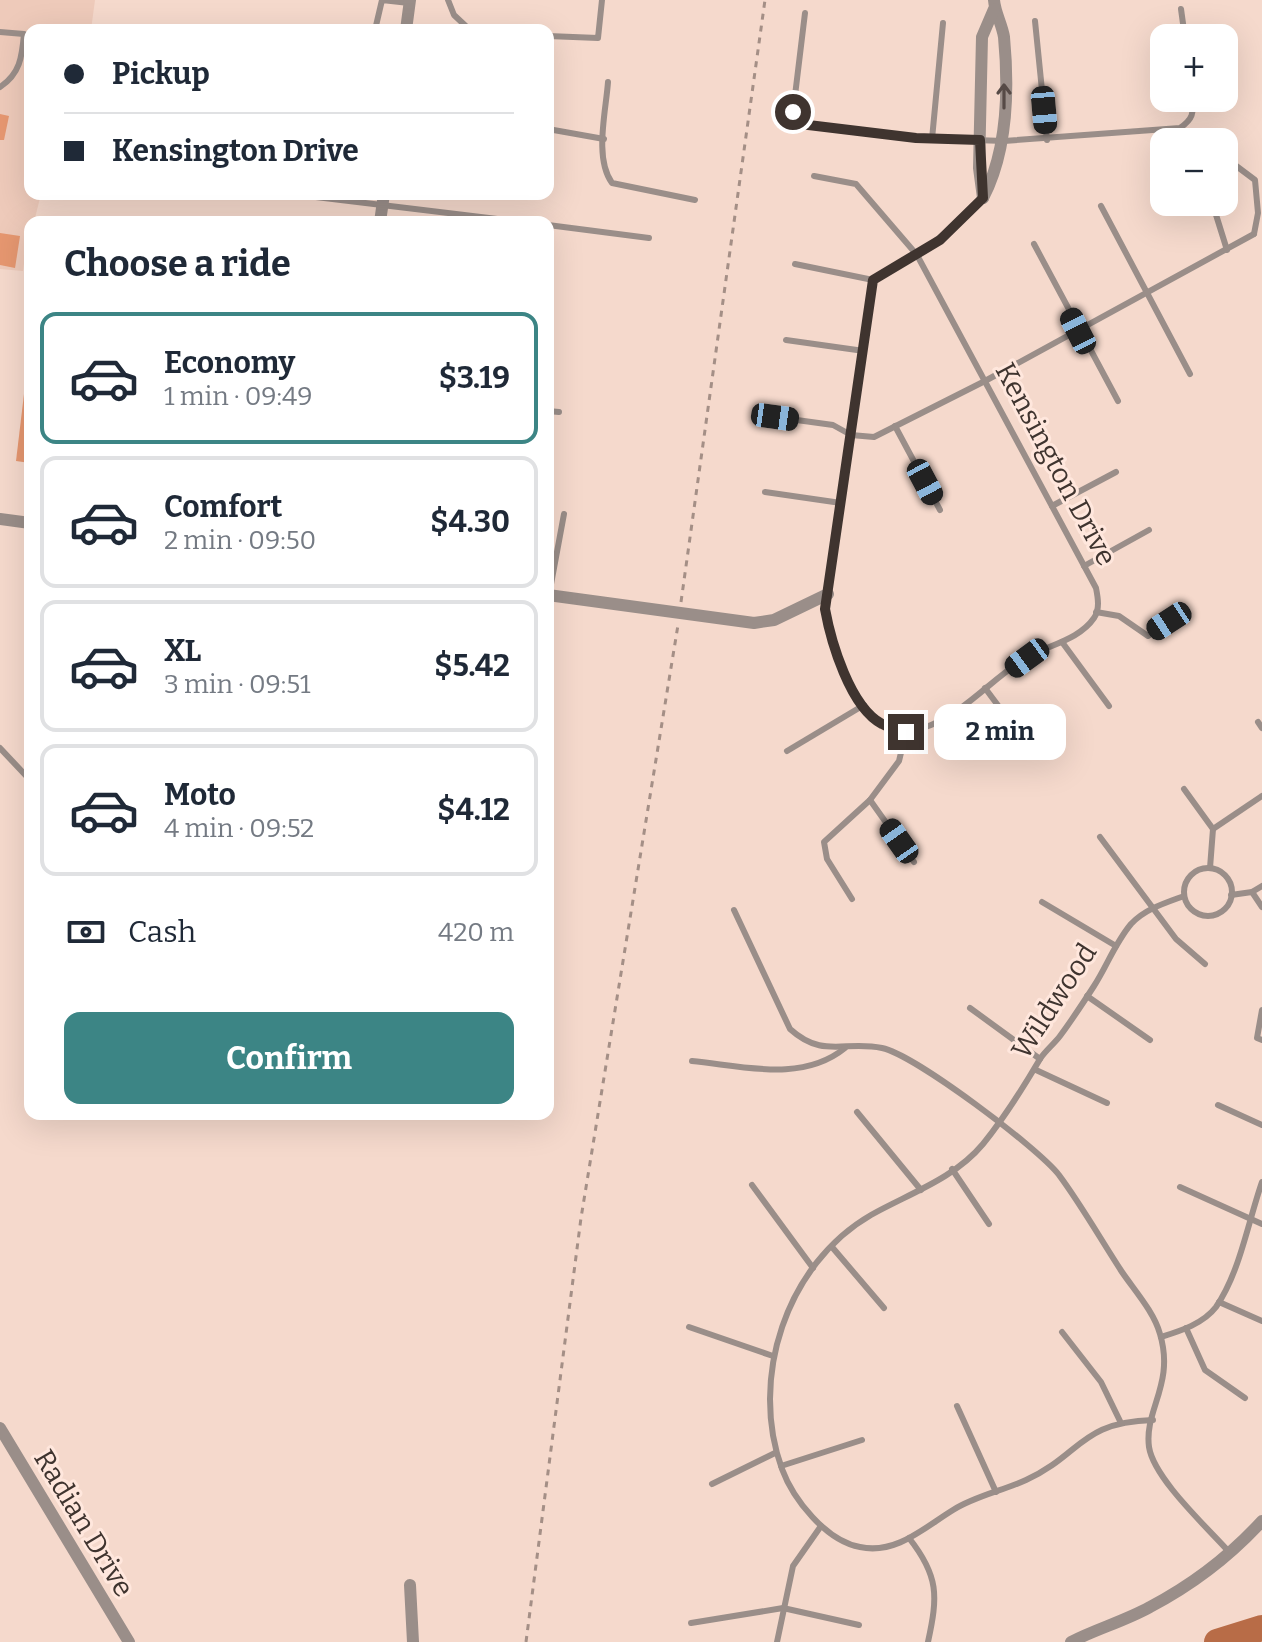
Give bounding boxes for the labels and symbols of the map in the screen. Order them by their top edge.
one-way arrow [996,83,1012,110]
car [1030,85,1058,135]
route start [775,94,811,130]
car [1056,304,1100,358]
street label: Kensington Drive [989,357,1123,571]
car [750,402,800,432]
car [903,455,947,509]
car [1142,598,1196,644]
car [1001,634,1053,682]
callout: 2 min [934,704,1066,760]
route end [888,714,924,750]
car [875,814,923,868]
street label: Wildwood [1005,937,1103,1065]
street label: Radian Drive [27,1444,141,1602]

